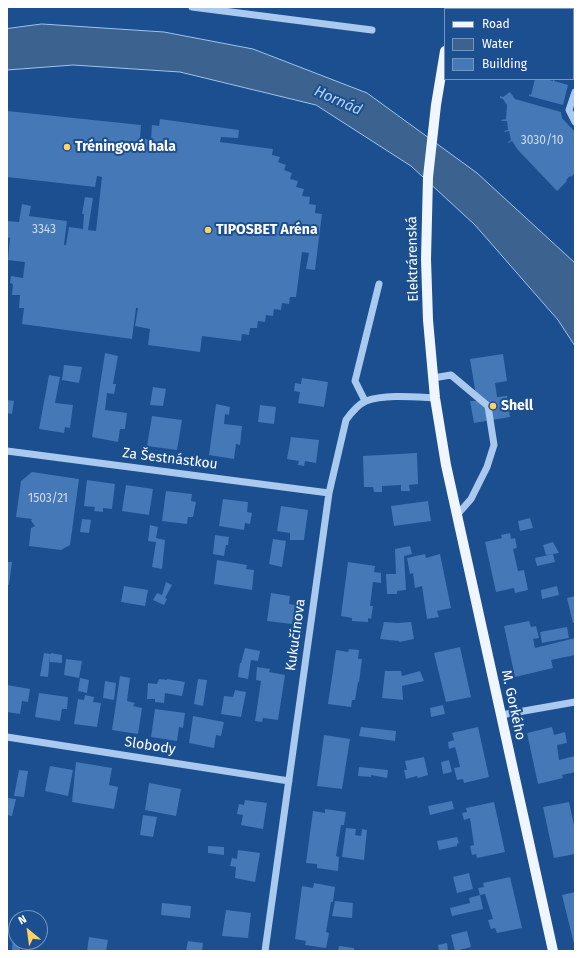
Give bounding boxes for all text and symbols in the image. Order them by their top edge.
legend [444,8,574,80]
text: Road [482,17,510,31]
text: Water [482,37,513,51]
text: Building [482,57,527,71]
water label: Hornád [311,83,365,119]
house number: 3030/10 [521,134,563,148]
place label: Tréningová hala [75,139,176,155]
marker: Tréningová hala [62,142,72,152]
street label: Elektrárenská [404,216,422,302]
place label: TIPOSBET Aréna [216,222,318,238]
house number: 3343 [32,223,56,237]
marker: TIPOSBET Aréna [203,225,213,235]
place label: Shell [501,398,533,414]
marker: Shell [488,401,498,411]
street label: Za Šestnástkou [121,445,219,473]
house number: 1503/21 [28,492,68,506]
street label: Kukučínova [283,598,309,672]
street label: M. Gorkého [497,668,529,742]
street label: Slobody [123,734,177,758]
north arrow [8,910,48,950]
text: N [16,912,29,927]

